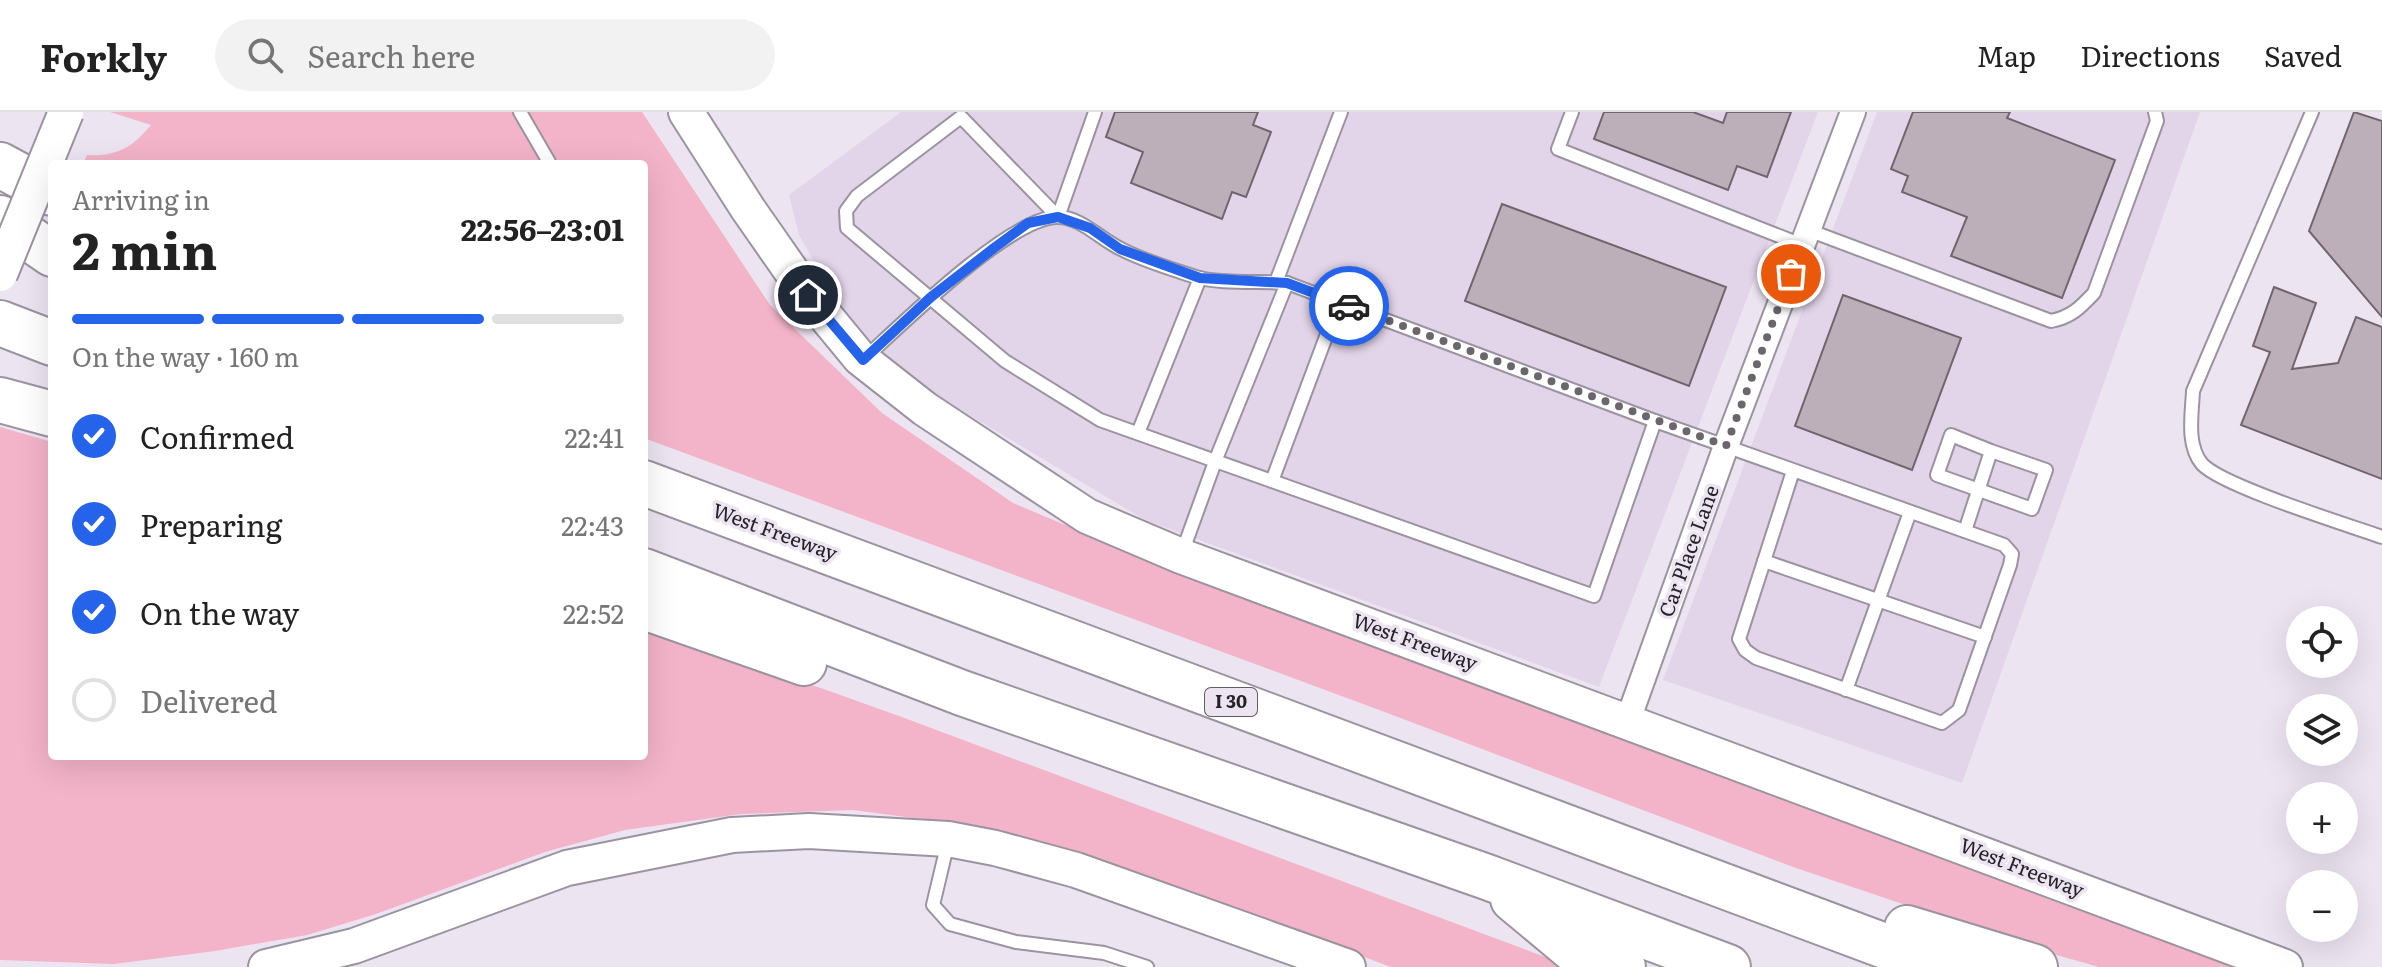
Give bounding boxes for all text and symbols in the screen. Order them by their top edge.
search box [215,19,775,91]
text: Forkly [40,27,167,84]
icon: search [243,33,287,77]
text: Search here [307,33,475,77]
text: Map [1977,34,2036,76]
text: Directions [2080,34,2220,76]
text: Saved [2264,34,2342,76]
text: Arriving in [72,179,210,218]
text: 22:56–23:01 [461,206,624,250]
text: 2 min [72,209,217,286]
pin [1757,240,1825,308]
icon: bag [1769,252,1813,296]
pin [774,261,842,329]
courier [1309,266,1389,346]
icon: home [786,273,830,317]
icon: car [1327,284,1371,328]
text: On the way · 160 m [72,336,299,375]
icon: check [72,414,116,458]
text: Confirmed [140,414,294,458]
text: 22:41 [565,417,624,456]
street label: Car Place Lane [1649,480,1725,620]
street label: West Freeway [709,494,843,567]
icon: check [72,502,116,546]
text: Preparing [140,502,282,546]
text: 22:43 [561,505,624,544]
icon: check [72,590,116,634]
text: On the way [140,590,299,634]
text: 22:52 [563,593,624,632]
street label: West Freeway [1349,604,1483,677]
map controls [2286,606,2358,942]
button: locate [2286,606,2358,678]
text: Delivered [140,678,277,722]
road number: I 30 [1205,688,1257,716]
button: layers [2286,694,2358,766]
button: + [2286,782,2358,854]
street label: West Freeway [1956,829,2090,904]
button: − [2286,870,2358,942]

